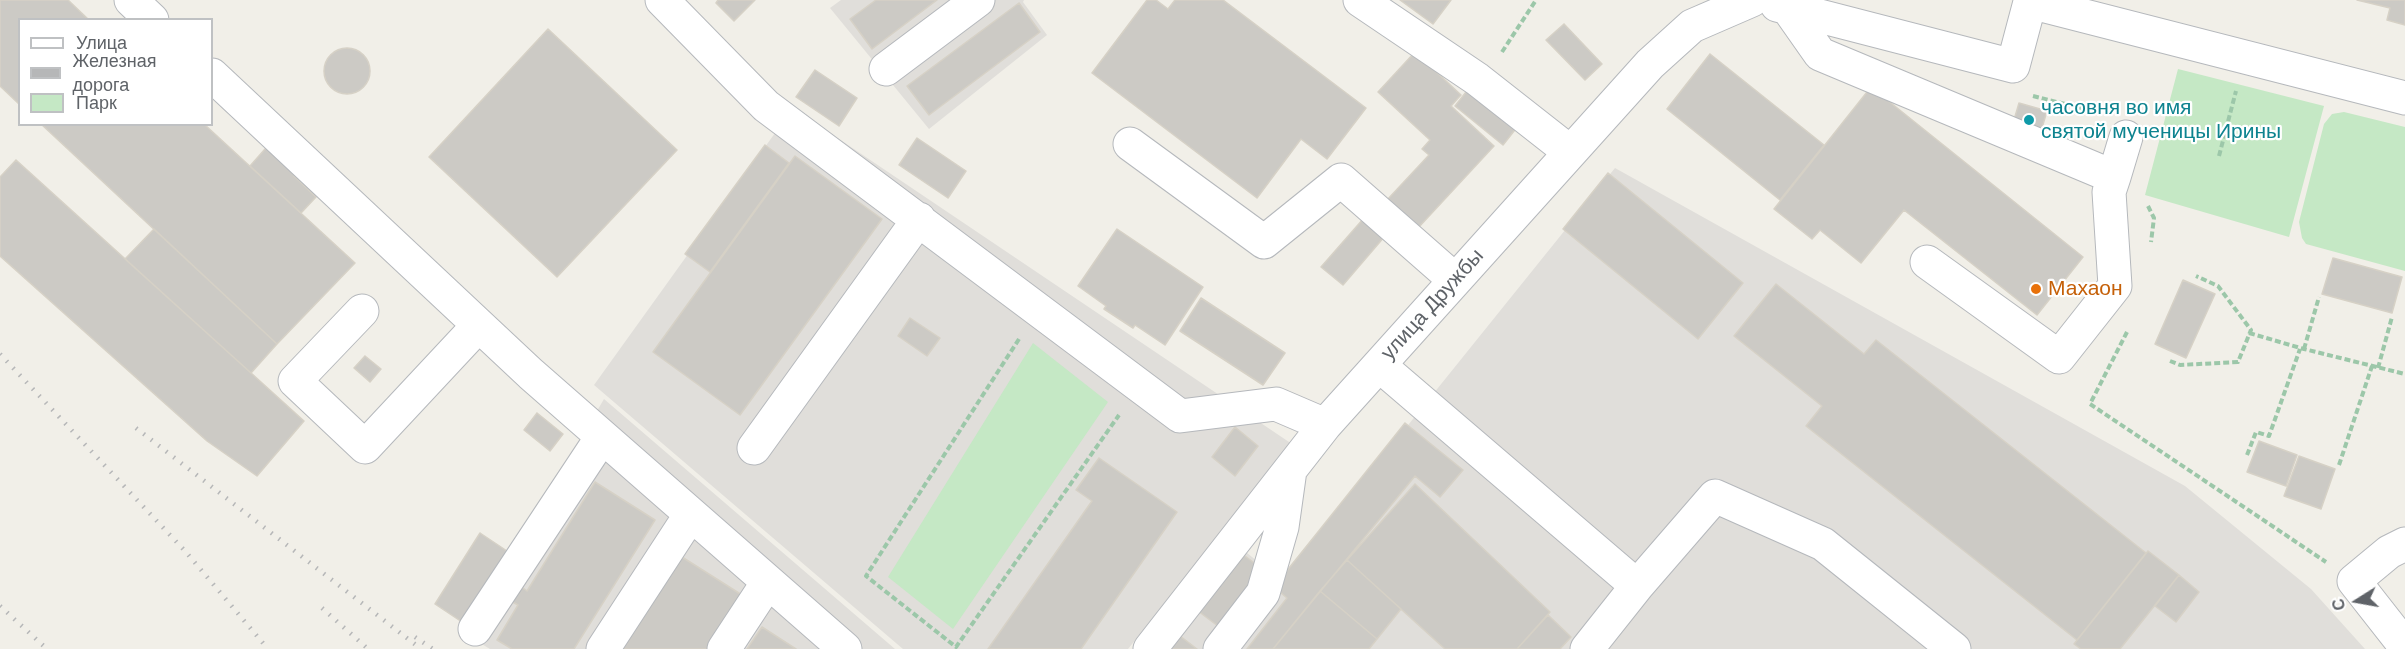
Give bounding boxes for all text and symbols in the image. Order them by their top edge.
legend [18,18,213,126]
text: Улица [76,31,127,55]
text: Железная дорога [73,49,156,97]
text: Парк [76,91,117,115]
place label: часовня во имя святой мученицы Ирины [2041,95,2281,145]
marker: часовня во имя святой мученицы Ирины [2022,113,2036,127]
street label: улица Дружбы [1376,244,1490,366]
place label: Махаон [2048,276,2123,302]
marker: Махаон [2029,282,2043,296]
north arrow [2327,571,2387,631]
text: С [2327,597,2350,612]

